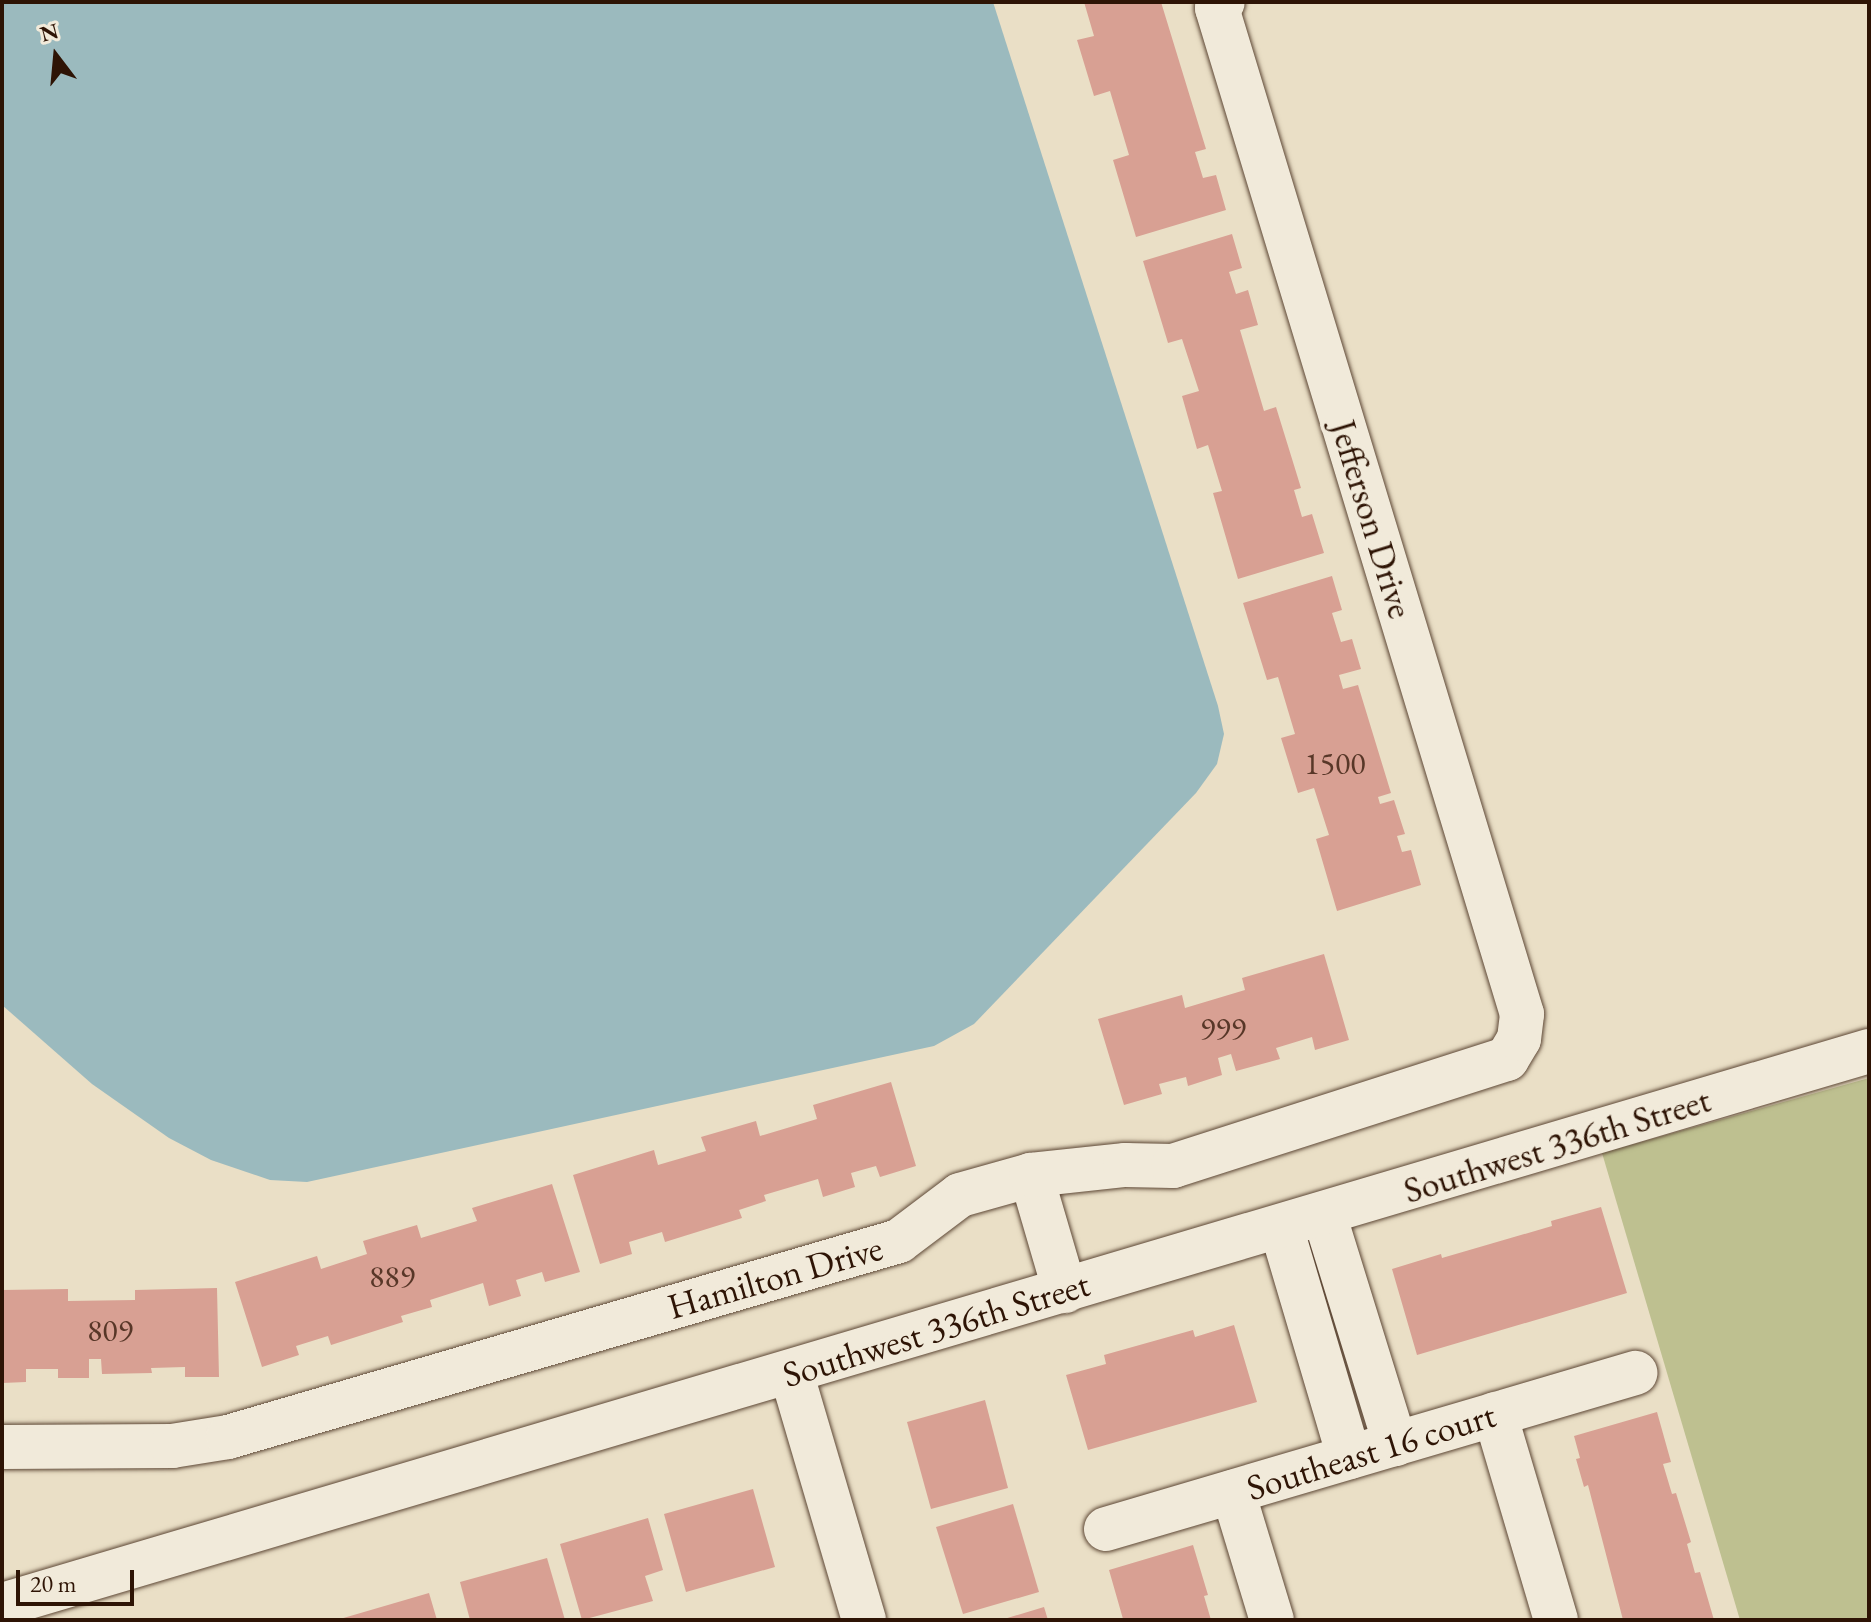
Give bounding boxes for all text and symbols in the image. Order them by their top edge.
north arrow [16,16,96,96]
text: N [37,16,62,49]
street label: Jefferson Drive [1321,415,1423,623]
house number: 1500 [1304,744,1366,782]
house number: 999 [1200,1009,1246,1047]
street label: Southwest 336th Street [1398,1078,1716,1212]
street label: Hamilton Drive [663,1226,887,1328]
house number: 889 [369,1257,415,1295]
street label: Southwest 336th Street [777,1262,1095,1396]
house number: 809 [87,1311,133,1349]
street label: Southeast 16 court [1241,1393,1501,1509]
scale bar [20,1554,138,1604]
text: 20 m [30,1568,77,1599]

